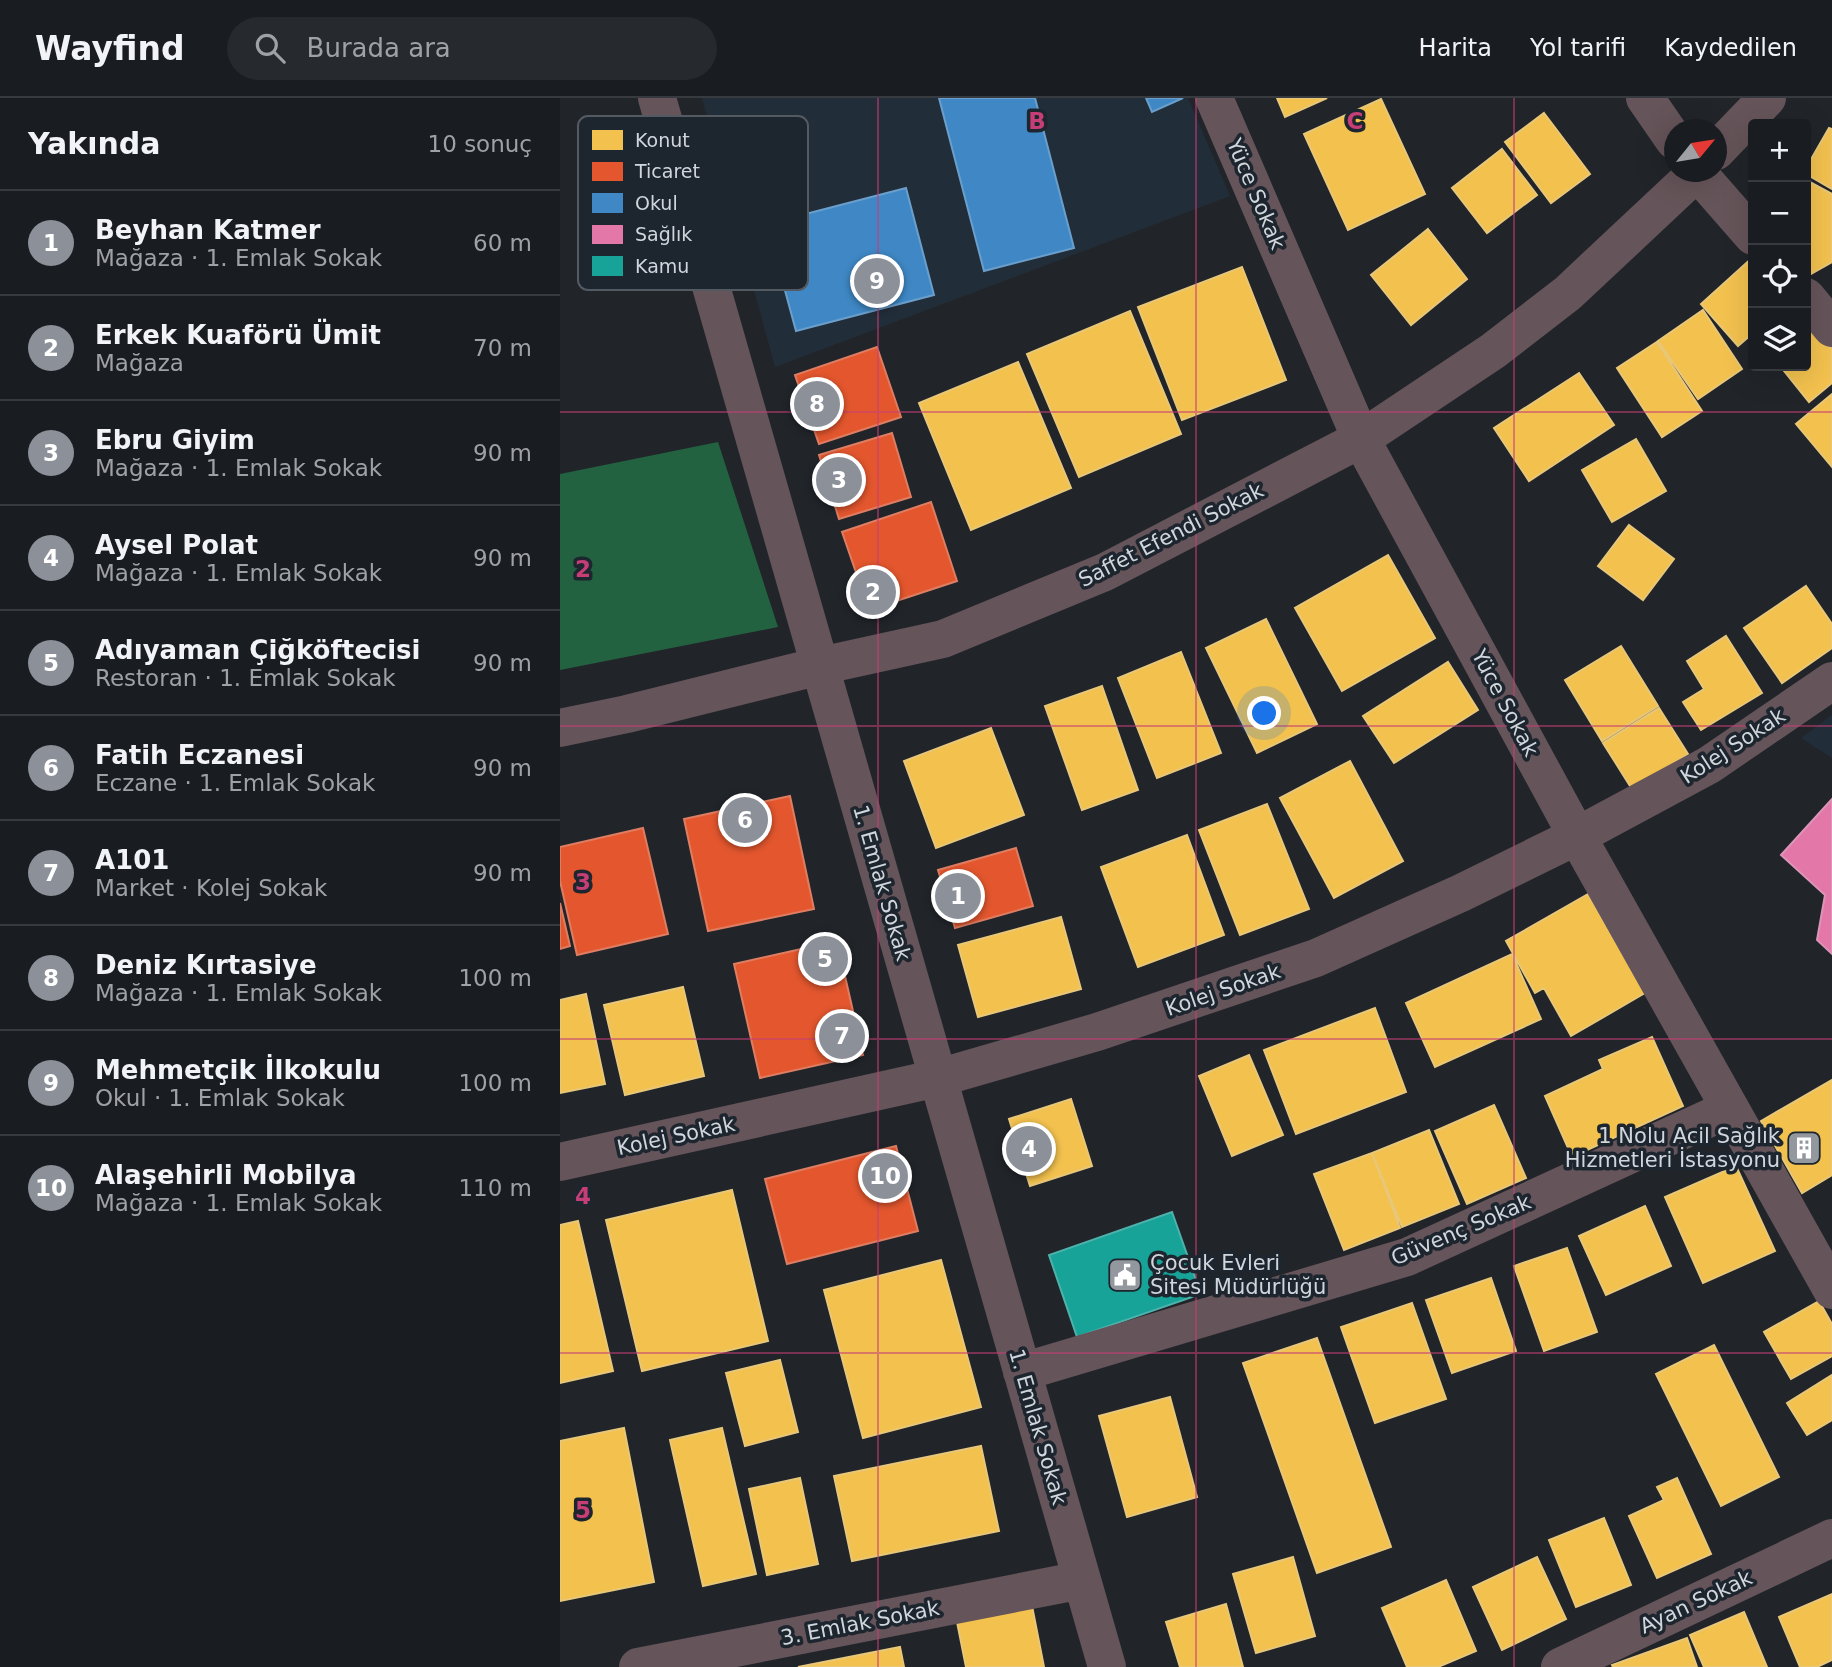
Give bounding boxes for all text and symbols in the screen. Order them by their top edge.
search box [227,17,717,80]
text: Wayfind [35,29,185,68]
icon: search [251,29,289,67]
text: Burada ara [307,33,451,63]
text: Harita [1419,34,1492,62]
text: Yol tarifi [1530,34,1626,62]
text: Kaydedilen [1664,34,1797,62]
text: B [1028,108,1046,134]
text: C [1347,108,1363,134]
legend [578,116,808,290]
north arrow [1664,119,1727,182]
map controls [1748,119,1811,371]
button: + [1748,119,1811,182]
text: Yakında [28,126,161,161]
text: Konut [635,129,690,151]
text: 10 sonuç [428,131,532,157]
street label: Yüce Sokak [1222,134,1290,254]
text: Ticaret [634,160,700,182]
button: − [1748,182,1811,245]
text: Okul [635,192,678,214]
text: Beyhan Katmer [95,215,321,245]
text: Sağlık [635,223,692,245]
text: 1 [43,230,59,256]
text: 60 m [473,230,532,256]
text: Mağaza · 1. Emlak Sokak [95,245,382,271]
button: locate [1748,245,1811,308]
text: Kamu [635,255,689,277]
pin: 9 [854,255,900,307]
button: layers [1748,308,1811,371]
text: Erkek Kuaförü Ümit [95,320,381,350]
text: 2 [43,335,59,361]
text: 70 m [473,335,532,361]
text: Mağaza [95,350,184,376]
pin: 8 [794,378,840,430]
text: Ebru Giyim [95,425,255,455]
text: 3 [43,440,59,466]
text: 90 m [473,440,532,466]
pin: 3 [816,454,862,506]
text: Mağaza · 1. Emlak Sokak [95,455,382,481]
street label: Saffet Efendi Sokak [1075,478,1268,592]
text: Aysel Polat [95,530,258,560]
text: 4 [43,545,59,571]
text: 90 m [473,545,532,571]
text: 2 [575,556,591,582]
text: Mağaza · 1. Emlak Sokak [95,560,382,586]
pin: 2 [850,566,896,618]
text: Adıyaman Çiğköftecisi [95,635,420,665]
street label: Yüce Sokak [1466,644,1544,761]
text: 5 [43,650,59,676]
text: 90 m [473,650,532,676]
text: Restoran · 1. Emlak Sokak [95,665,396,691]
your location [1247,696,1281,730]
street label: Kolej Sokak [1676,703,1790,789]
text: Fatih Eczanesi [95,740,304,770]
text: 6 [43,755,59,781]
text: 90 m [473,755,532,781]
text: Eczane · 1. Emlak Sokak [95,770,375,796]
pin: 6 [722,794,768,846]
street label: 1. Emlak Sokak [848,802,916,964]
text: A101 [95,845,169,875]
text: 7 [43,860,59,886]
text: 90 m [473,860,532,886]
text: 3 [575,869,591,895]
pin: 1 [935,870,981,922]
text: Market · Kolej Sokak [95,875,327,901]
pin: 5 [802,933,848,985]
text: Deniz Kırtasiye [95,950,317,980]
street label: Kolej Sokak [1162,959,1284,1021]
text: 8 [43,965,59,991]
text: 100 m [458,965,532,991]
text: Mağaza · 1. Emlak Sokak [95,980,382,1006]
pin: 7 [819,1010,865,1062]
text: Mehmetçik İlkokulu [95,1055,381,1085]
text: 9 [43,1070,59,1096]
text: 100 m [458,1070,532,1096]
text: Okul · 1. Emlak Sokak [95,1085,345,1111]
street label: Kolej Sokak [615,1112,738,1160]
pin: 4 [1006,1123,1052,1175]
place label: 1 Nolu Acil Sağlık Hizmetleri İstasyonu [1565,1124,1781,1172]
building icon: 1 Nolu Acil Sağlık Hizmetleri İstasyonu [1785,1129,1823,1167]
pin: 10 [862,1150,908,1202]
text: Alaşehirli Mobilya [95,1160,356,1190]
text: 10 [35,1175,67,1201]
text: 110 m [458,1175,532,1201]
text: 4 [575,1183,591,1209]
street label: Güvenç Sokak [1388,1189,1535,1270]
text: Mağaza · 1. Emlak Sokak [95,1190,382,1216]
place label: Çocuk Evleri Sitesi Müdürlüğü [1150,1251,1326,1299]
public building icon: Çocuk Evleri Sitesi Müdürlüğü [1106,1256,1144,1294]
street label: 1. Emlak Sokak [1004,1346,1072,1508]
text: 5 [575,1497,591,1523]
street label: Ayan Sokak [1636,1565,1757,1638]
street label: 3. Emlak Sokak [779,1596,942,1650]

